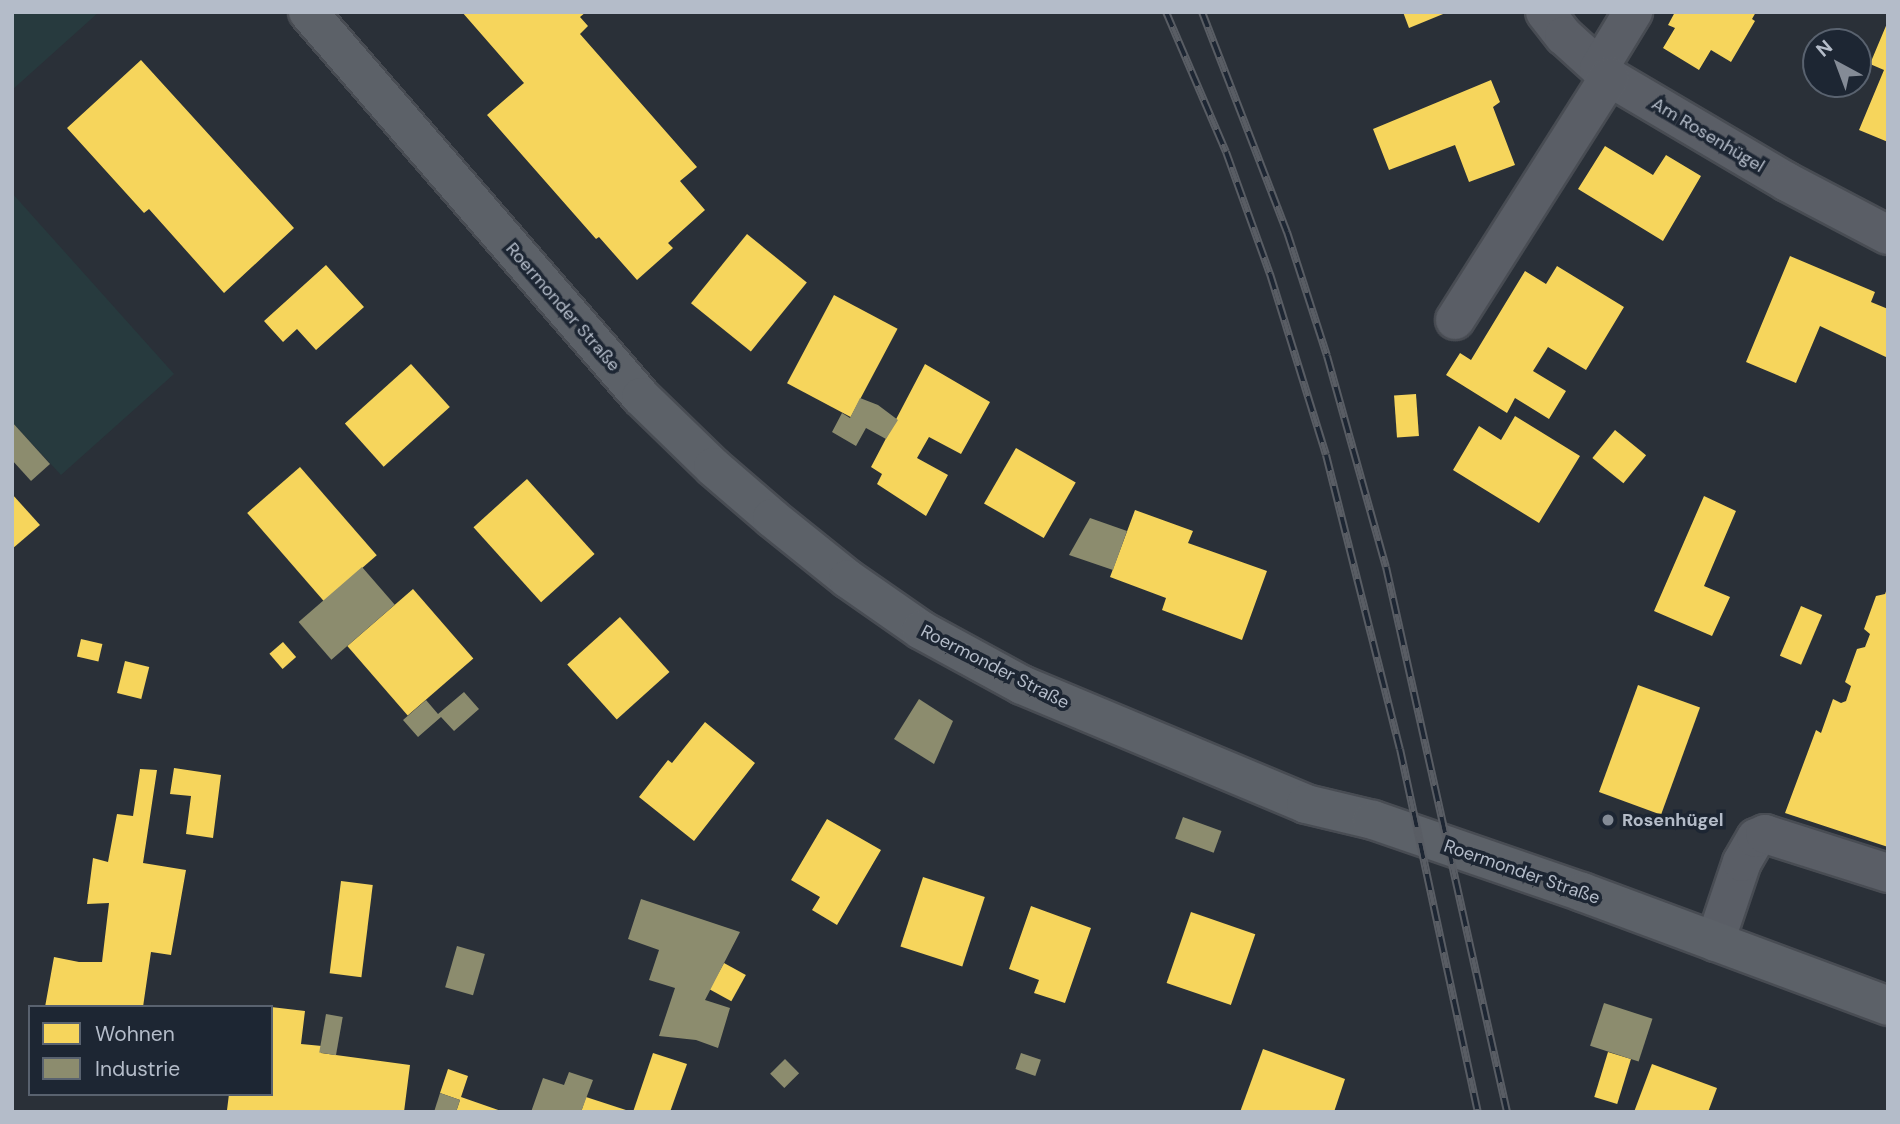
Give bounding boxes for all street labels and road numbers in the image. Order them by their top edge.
street label: Am Rosenhügel [1648,93,1768,177]
street label: Roermonder Straße [501,238,625,376]
street label: Roermonder Straße [917,620,1073,714]
street label: Roermonder Straße [1441,835,1603,909]

